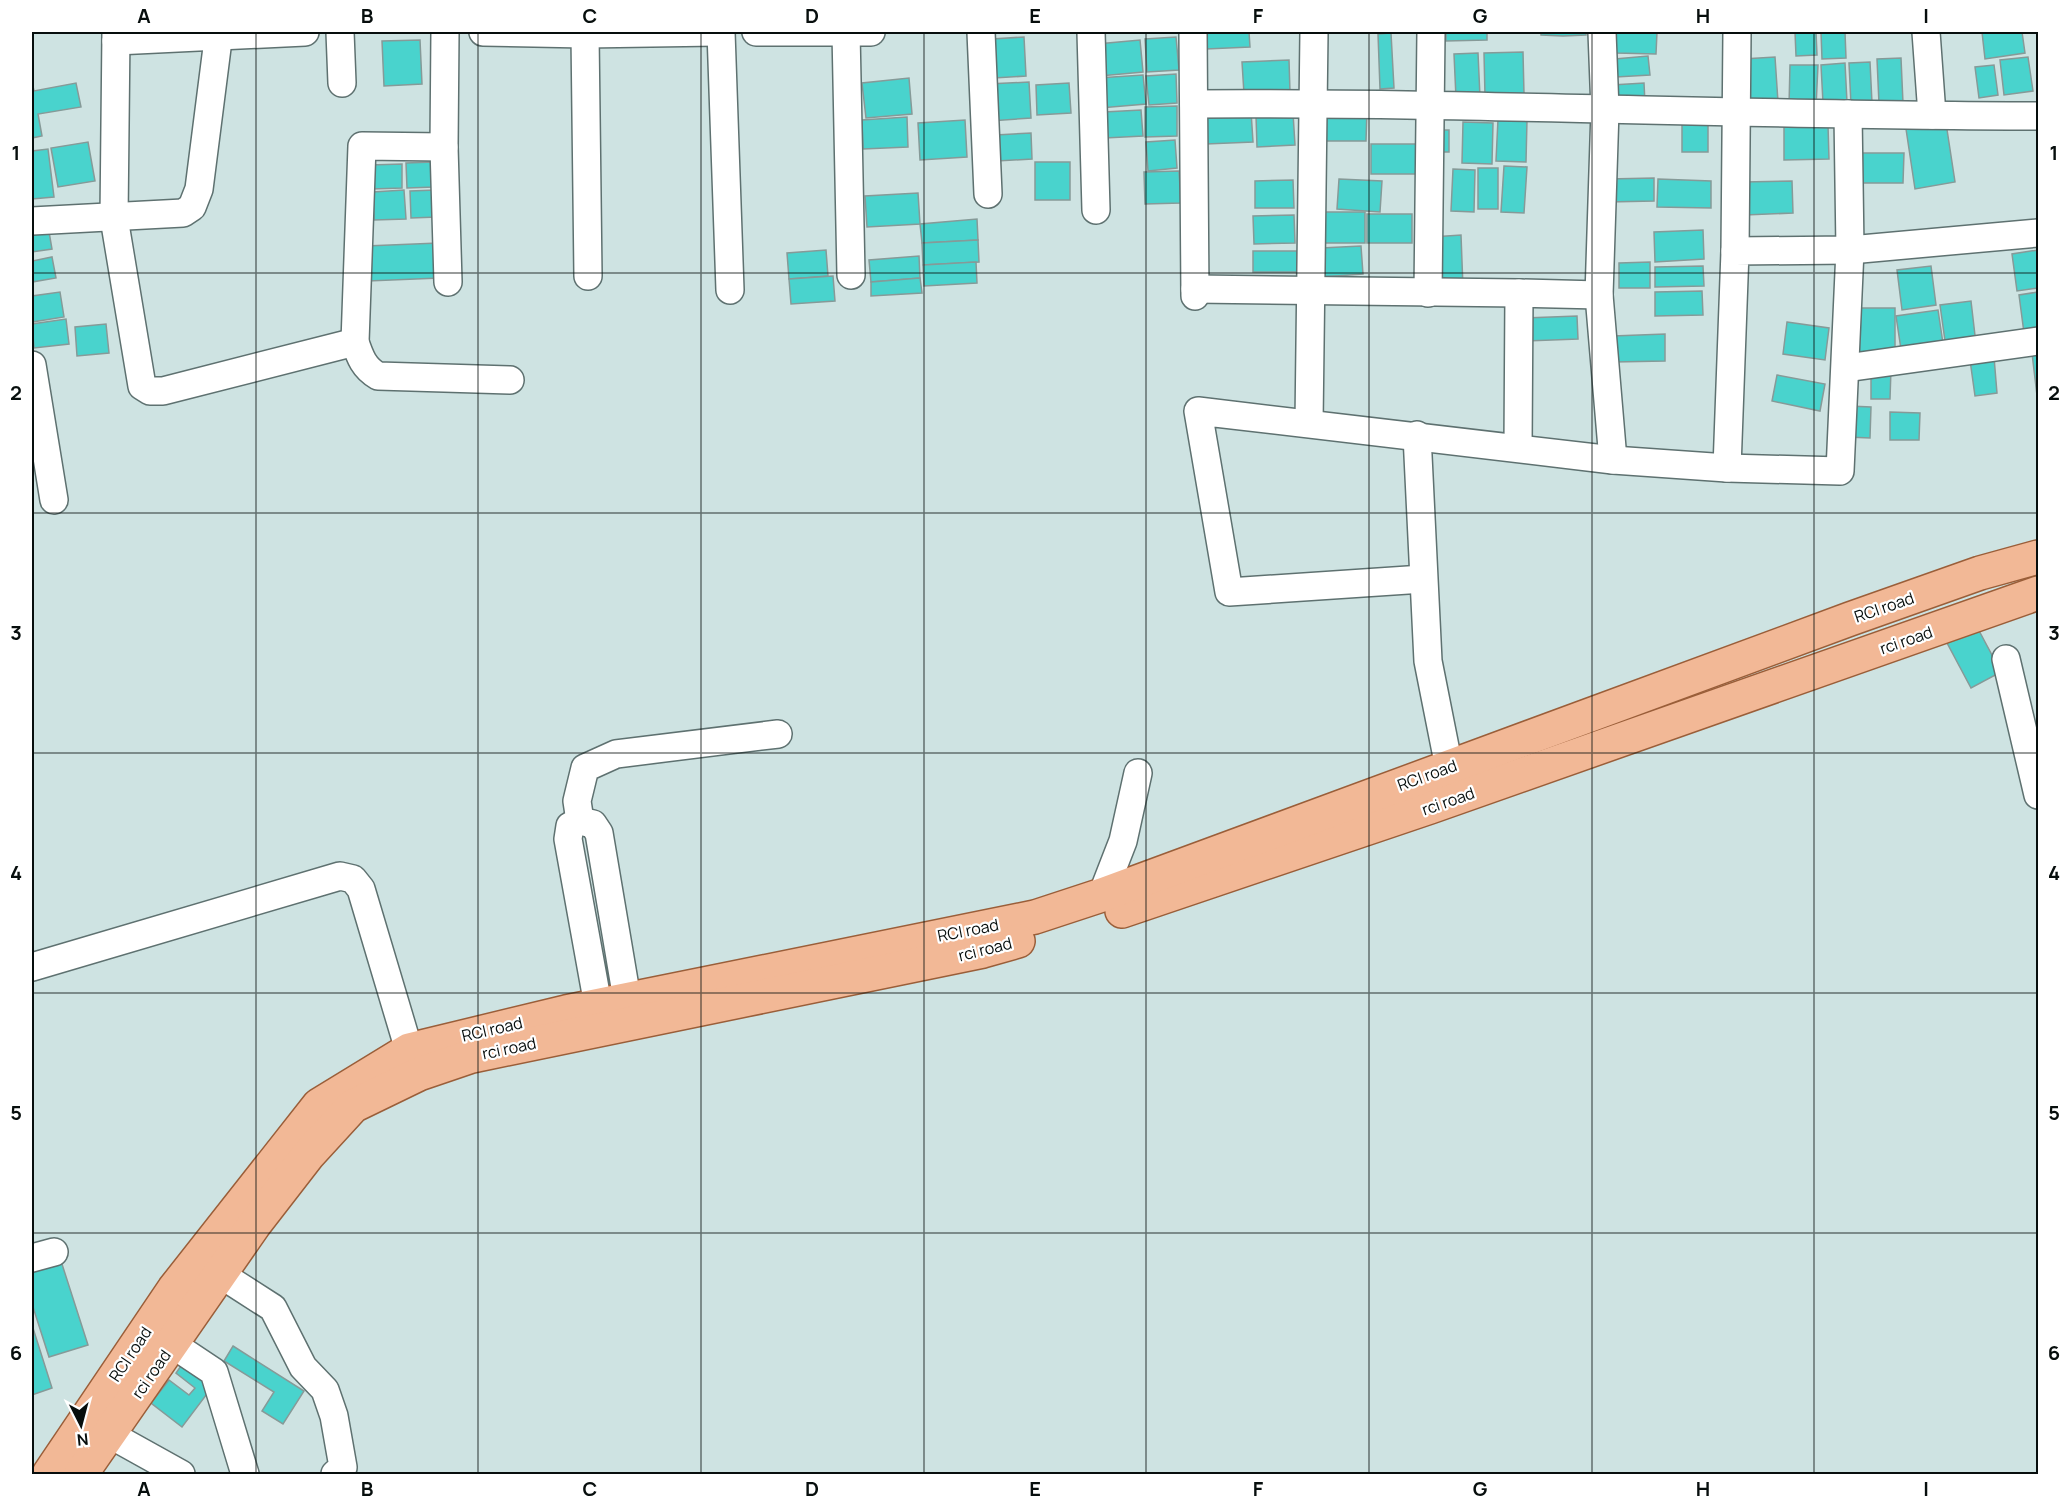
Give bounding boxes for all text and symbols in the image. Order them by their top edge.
text: A [137,2,151,29]
text: B [361,2,374,29]
text: C [583,2,597,29]
text: D [805,2,819,29]
text: E [1029,2,1041,29]
text: F [1253,2,1264,29]
text: G [1473,2,1488,29]
text: H [1696,2,1710,29]
text: I [1923,2,1929,29]
text: 1 [12,139,20,166]
text: 1 [2050,139,2058,166]
text: 2 [10,379,22,406]
text: 2 [2048,379,2060,406]
street label: RCI road [1851,587,1917,627]
text: 3 [10,619,22,646]
text: 3 [2048,619,2060,646]
street label: rci road [1877,621,1935,659]
street label: RCI road [1394,754,1460,796]
street label: rci road [1419,782,1477,820]
text: 4 [10,859,22,886]
text: 4 [2048,859,2060,886]
street label: RCI road [936,913,1000,947]
street label: rci road [956,932,1014,966]
street label: RCI road [459,1011,525,1047]
street label: rci road [480,1032,538,1064]
text: 5 [10,1099,22,1126]
text: 5 [2048,1099,2060,1126]
street label: RCI road [104,1322,156,1386]
text: 6 [10,1339,22,1366]
text: 6 [2048,1339,2060,1366]
street label: rci road [126,1345,176,1403]
north arrow [51,1395,111,1455]
text: N [76,1428,89,1451]
text: A [137,1475,151,1502]
text: B [361,1475,374,1502]
text: C [583,1475,597,1502]
text: D [805,1475,819,1502]
text: E [1029,1475,1041,1502]
text: F [1253,1475,1264,1502]
text: G [1473,1475,1488,1502]
text: H [1696,1475,1710,1502]
text: I [1923,1475,1929,1502]

